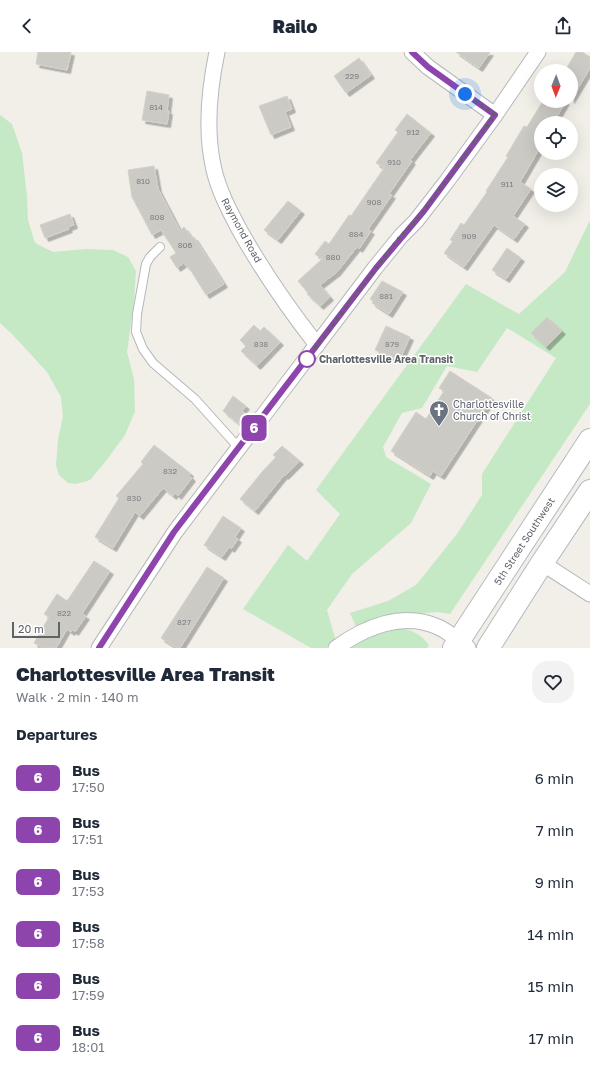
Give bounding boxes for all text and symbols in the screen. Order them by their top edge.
icon: back [16,15,38,37]
text: Railo [273,15,317,37]
icon: share [552,15,574,37]
north arrow [534,64,578,108]
map controls [534,64,578,212]
house number: 229 [345,71,359,81]
your location [455,84,475,104]
house number: 814 [149,102,163,112]
button: locate [534,116,578,160]
house number: 912 [406,127,420,137]
house number: 910 [387,157,401,167]
button: layers [534,168,578,212]
house number: 810 [136,176,150,186]
house number: 911 [501,179,513,189]
street label: Raymond Road [219,196,265,264]
house number: 908 [367,197,381,207]
house number: 808 [150,212,164,222]
house number: 884 [349,229,363,239]
house number: 909 [462,231,476,241]
house number: 806 [178,240,192,250]
house number: 880 [326,252,340,262]
house number: 881 [379,291,393,301]
house number: 838 [254,339,268,349]
house number: 879 [385,339,399,349]
marker: Charlottesville Area Transit [298,350,316,368]
place label: Charlottesville Area Transit [319,353,453,365]
place label: Charlottesville Church of Christ [453,398,531,422]
church icon: Charlottesville Church of Christ [428,399,450,427]
line badge: 6 [241,415,267,441]
text: 6 [250,419,258,436]
house number: 832 [163,466,177,476]
house number: 830 [127,493,141,503]
street label: 5th Street Southwest [491,495,557,587]
house number: 822 [57,608,71,618]
house number: 827 [177,617,191,627]
scale bar [12,620,60,639]
text: 20 m [18,622,44,635]
button: heart [532,661,574,703]
text: Charlottesville Area Transit [16,662,275,685]
text: Walk · 2 min · 140 m [16,689,138,705]
text: Departures [16,725,97,743]
text: Bus [72,761,100,779]
text: 6 [34,769,42,786]
text: 6 min [535,769,574,787]
text: 17:50 [72,779,105,795]
text: Bus [72,813,100,831]
text: 6 [34,821,42,838]
text: 7 min [536,821,574,839]
text: 17:51 [72,831,103,847]
text: Bus [72,865,100,883]
text: 6 [34,873,42,890]
text: 9 min [535,873,574,891]
text: 17:53 [72,883,104,899]
text: Bus [72,917,100,935]
text: 6 [34,925,42,942]
text: 14 min [527,925,574,943]
text: 17:58 [72,935,105,951]
text: Bus [72,969,100,987]
text: 6 [34,977,42,994]
text: 15 min [528,977,574,995]
text: 17:59 [72,987,105,1003]
text: Bus [72,1021,100,1039]
text: 6 [34,1029,42,1046]
text: 17 min [529,1029,574,1047]
text: 18:01 [72,1039,105,1055]

